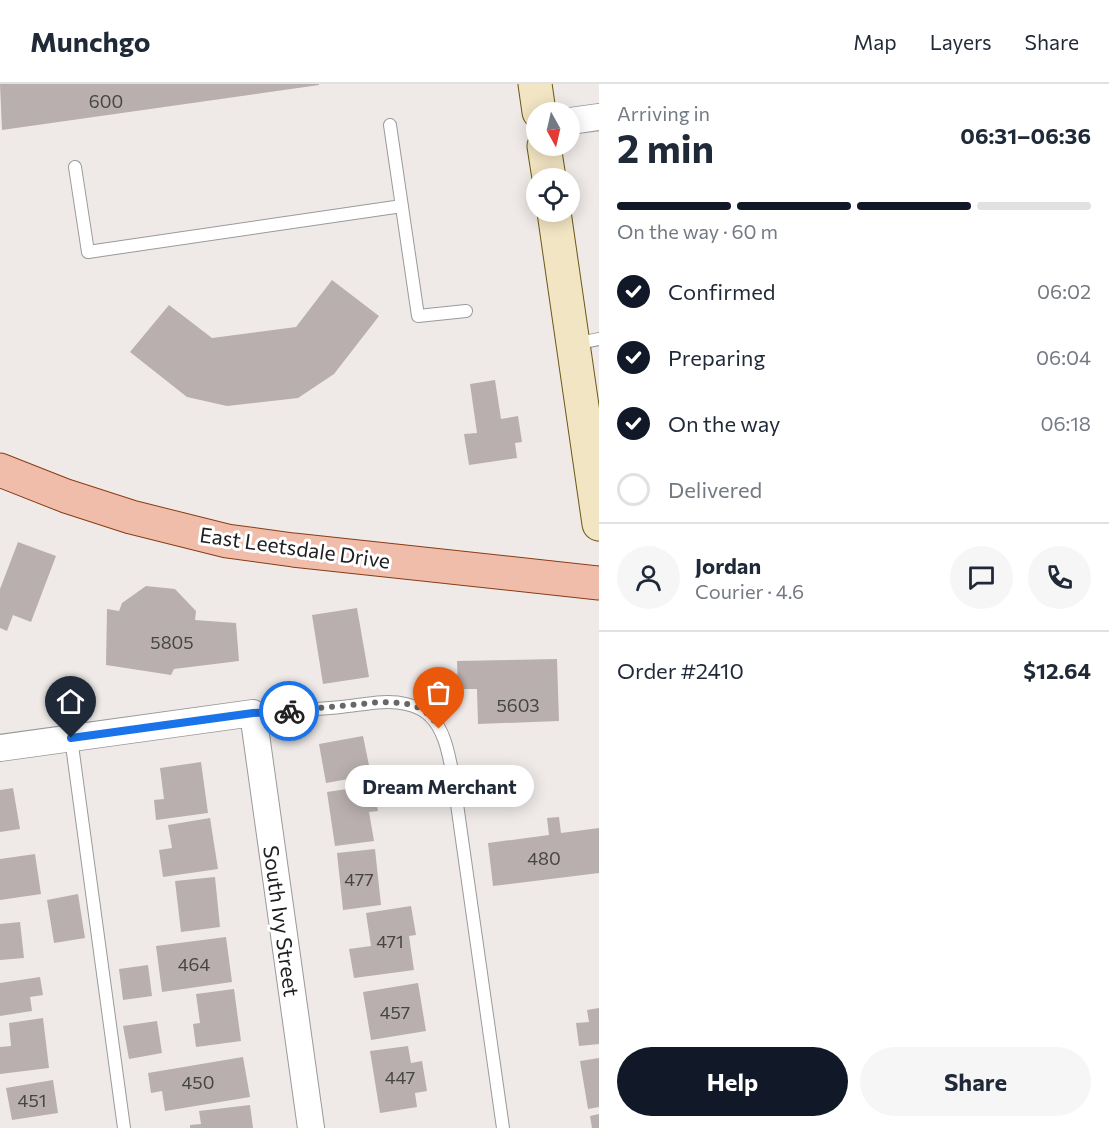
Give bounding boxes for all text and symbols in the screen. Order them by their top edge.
text: Munchgo [30,24,151,58]
text: Map [853,29,897,54]
text: Layers [930,29,992,54]
text: Share [1025,29,1079,54]
house number: 600 [89,90,123,112]
text: Arriving in [617,101,710,125]
north arrow [526,102,580,156]
map controls [526,102,580,222]
text: 06:31–06:36 [960,122,1091,149]
text: 2 min [617,123,714,171]
button: locate [526,168,580,222]
text: On the way · 60 m [617,219,778,243]
icon: check [617,275,650,308]
text: Confirmed [668,278,775,305]
text: 06:02 [1037,279,1091,303]
icon: check [617,341,650,374]
text: Preparing [668,344,765,371]
text: 06:04 [1036,345,1091,369]
icon: check [617,407,650,440]
text: On the way [668,410,780,437]
text: 06:18 [1040,411,1091,435]
text: Delivered [668,476,762,503]
street label: East Leetsdale Drive [198,521,392,573]
button: person [617,546,680,609]
button: chat [950,546,1013,609]
button: phone [1028,546,1091,609]
text: Jordan [695,552,761,579]
text: Courier · 4.6 [695,579,804,603]
house number: 5805 [150,631,194,653]
text: Order #2410 [617,657,744,684]
text: $12.64 [1023,657,1091,684]
pin [413,667,464,729]
pin [45,676,96,738]
icon: bag [422,676,455,709]
courier [259,681,319,741]
icon: home [54,685,87,718]
house number: 5603 [496,694,540,716]
icon: bike [273,695,306,728]
callout: Dream Merchant [344,765,534,807]
text: Dream Merchant [362,774,517,798]
street label: South Ivy Street [259,844,305,998]
house number: 480 [527,847,561,869]
house number: 477 [344,868,374,890]
house number: 471 [376,930,404,952]
house number: 464 [178,953,210,975]
house number: 457 [380,1001,410,1023]
button: Help [617,1047,848,1116]
button: Share [860,1047,1091,1116]
house number: 447 [385,1066,415,1088]
house number: 450 [182,1071,214,1093]
house number: 451 [18,1089,46,1111]

